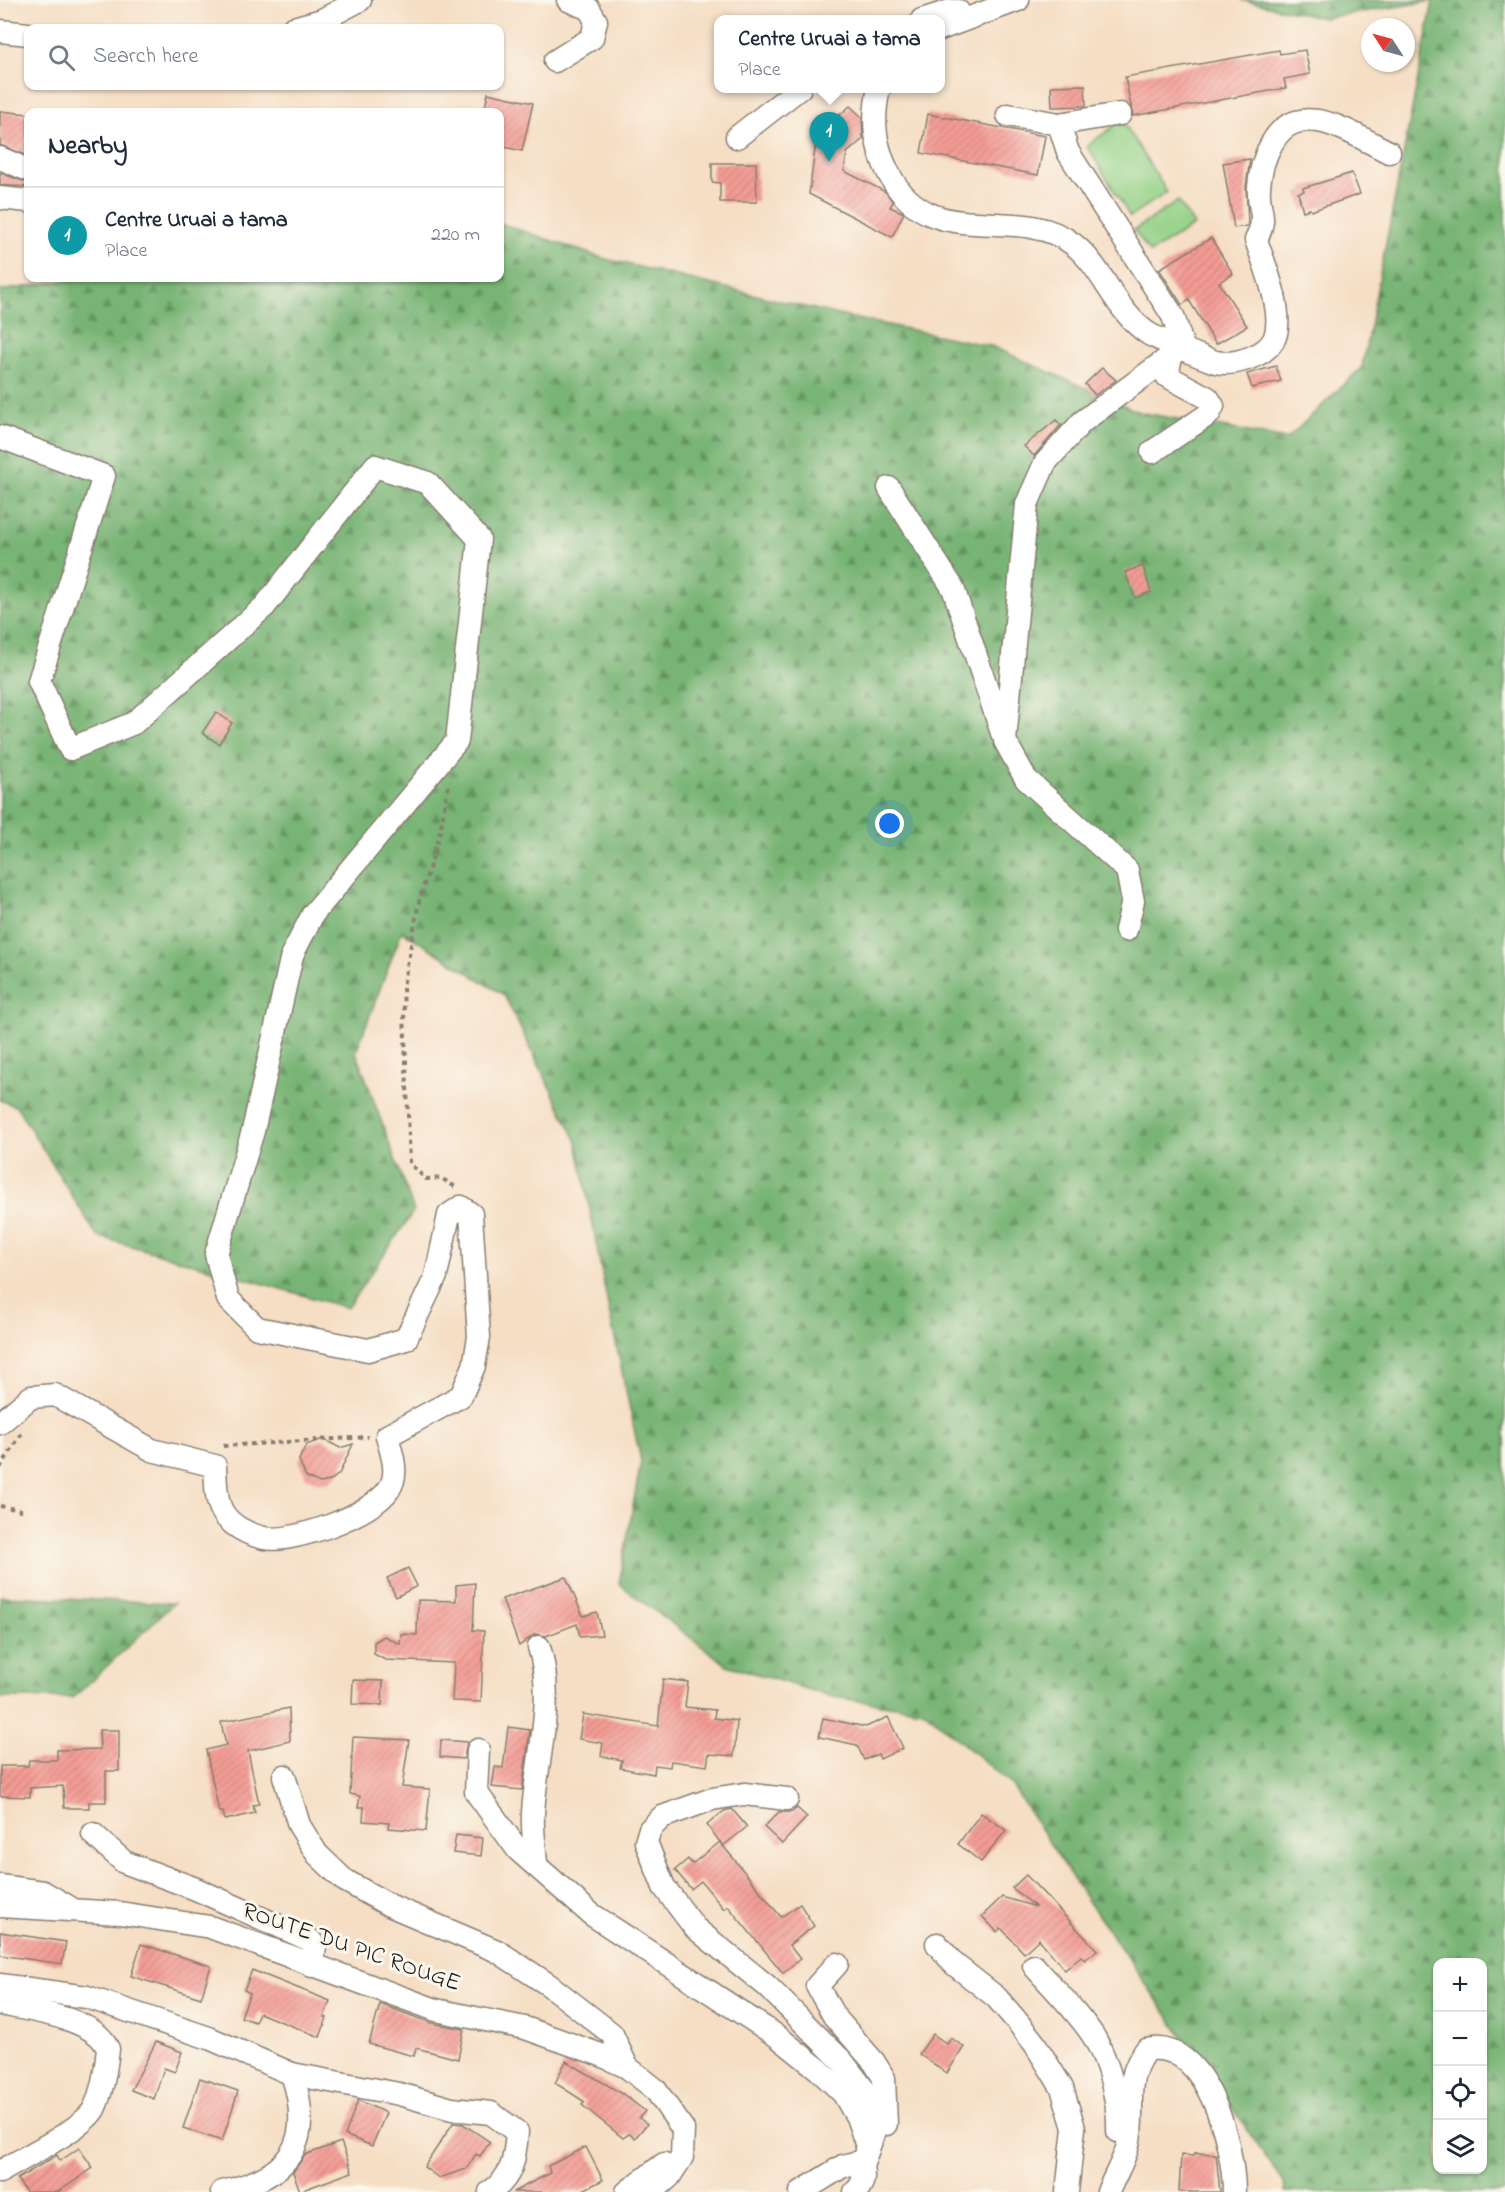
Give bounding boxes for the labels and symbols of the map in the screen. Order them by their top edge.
north arrow [1361,18,1415,72]
pin: 1 [810,112,848,162]
your location [875,809,904,838]
street label: ROUTE DU PIC ROUGE [237,1894,465,2002]

